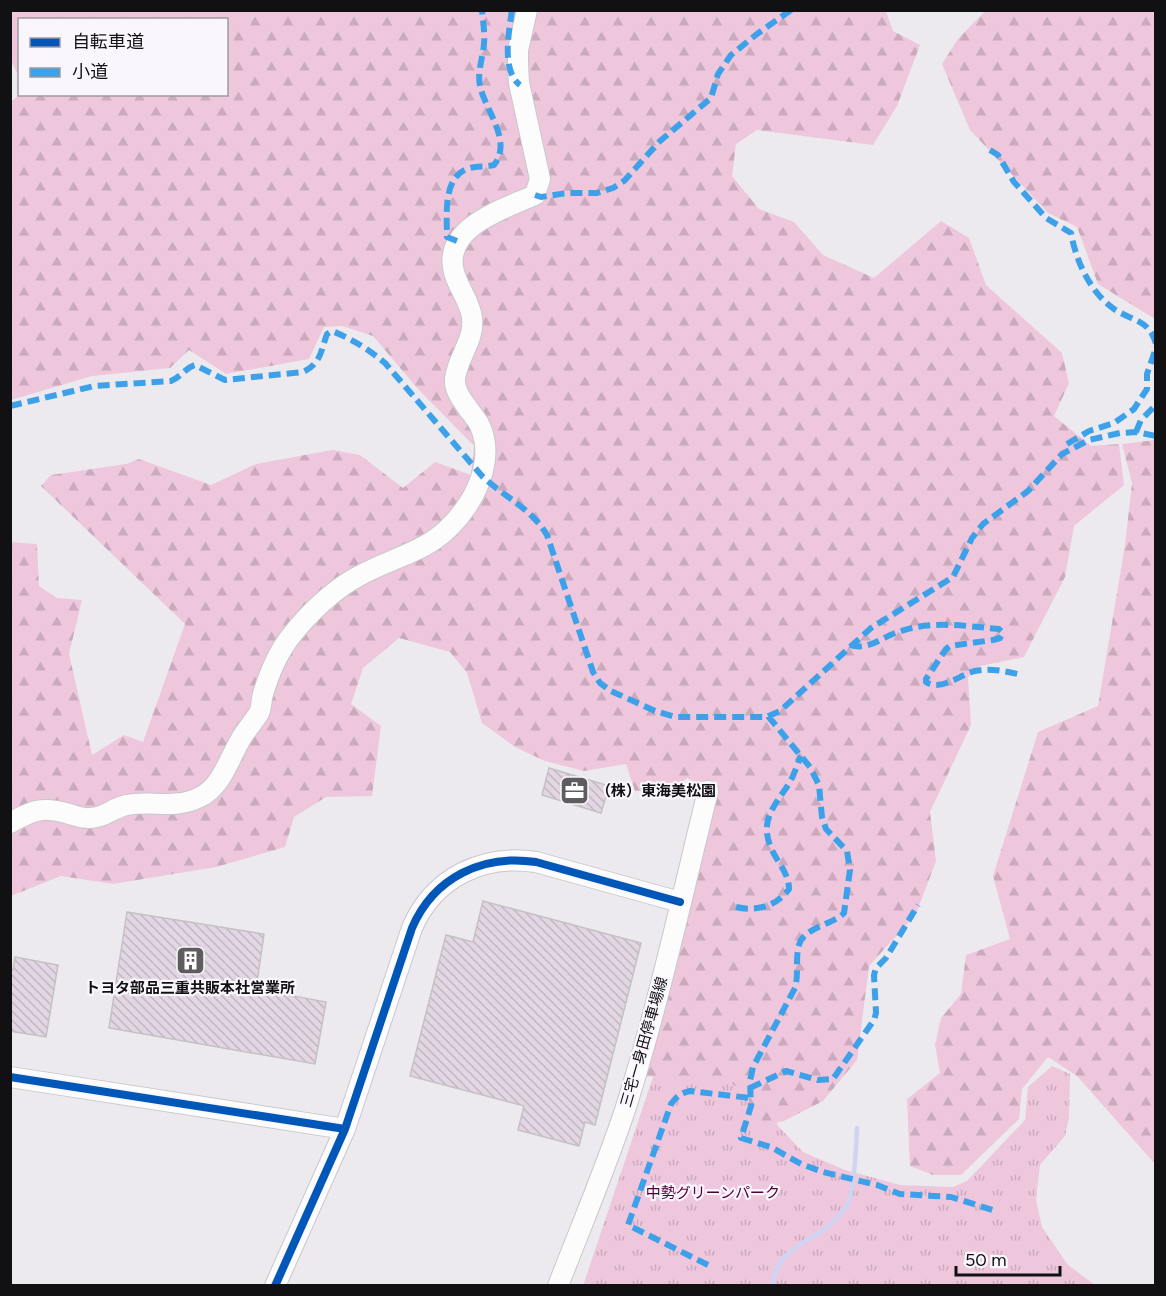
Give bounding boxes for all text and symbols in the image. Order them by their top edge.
legend [18,18,228,96]
text: 自転車道 [72,31,144,53]
text: 小道 [72,61,108,83]
office icon: （株）東海美松園 [559,775,591,807]
place label: （株）東海美松園 [596,782,716,800]
building icon: トヨタ部品三重共販本社営業所 [174,945,206,977]
street label: 三宅一身田停車場線 [617,975,671,1109]
place label: トヨタ部品三重共販本社営業所 [85,979,295,997]
park label: 中勢グリーンパーク [646,1184,780,1202]
scale bar [956,1239,1060,1277]
text: 50 m [965,1249,1007,1271]

